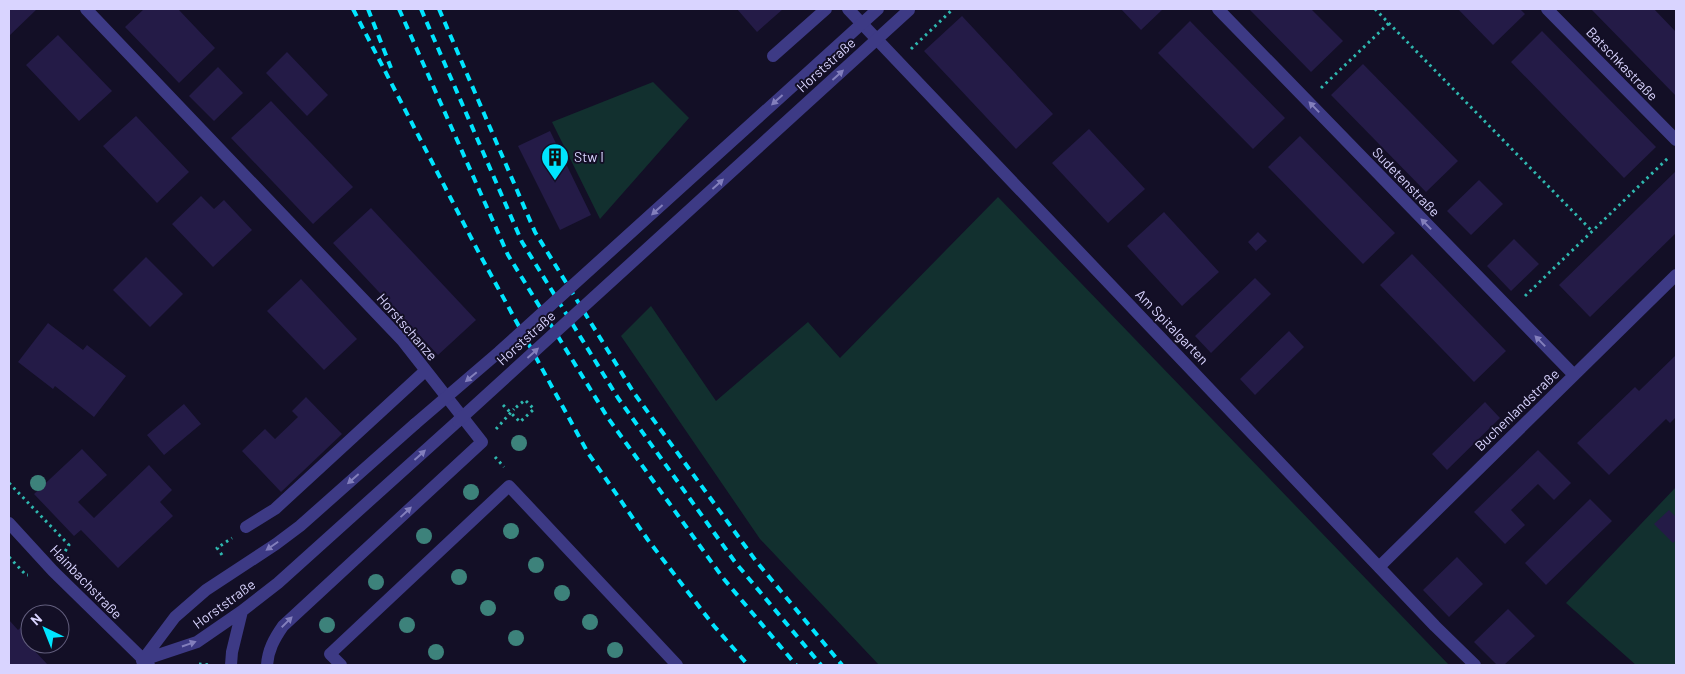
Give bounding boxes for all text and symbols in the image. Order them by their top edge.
street label: Batschkastraße [1583,23,1662,104]
street label: Horststraße [793,34,858,95]
one-way arrow [831,69,843,81]
one-way arrow [772,94,784,106]
one-way arrow [1308,102,1320,114]
building icon: Stw I [540,142,570,181]
street label: Sudetenstraße [1369,143,1444,220]
place label: Stw I [574,148,604,165]
one-way arrow [711,178,723,190]
one-way arrow [650,204,663,215]
one-way arrow [1420,219,1432,231]
street label: Am Spitalgarten [1132,286,1212,368]
street label: Horstschanze [374,290,441,364]
street label: Horststraße [493,307,558,368]
one-way arrow [1534,335,1546,347]
one-way arrow [526,347,538,359]
street label: Buchenlandstraße [1471,365,1562,454]
one-way arrow [465,371,478,382]
one-way arrow [413,449,425,461]
one-way arrow [346,474,359,485]
one-way arrow [400,506,412,518]
street label: Hainbachstraße [47,541,126,622]
one-way arrow [265,541,279,551]
street label: Horststraße [189,575,258,632]
north arrow [20,604,70,654]
text: N [27,610,45,629]
one-way arrow [281,616,293,628]
one-way arrow [182,640,197,648]

